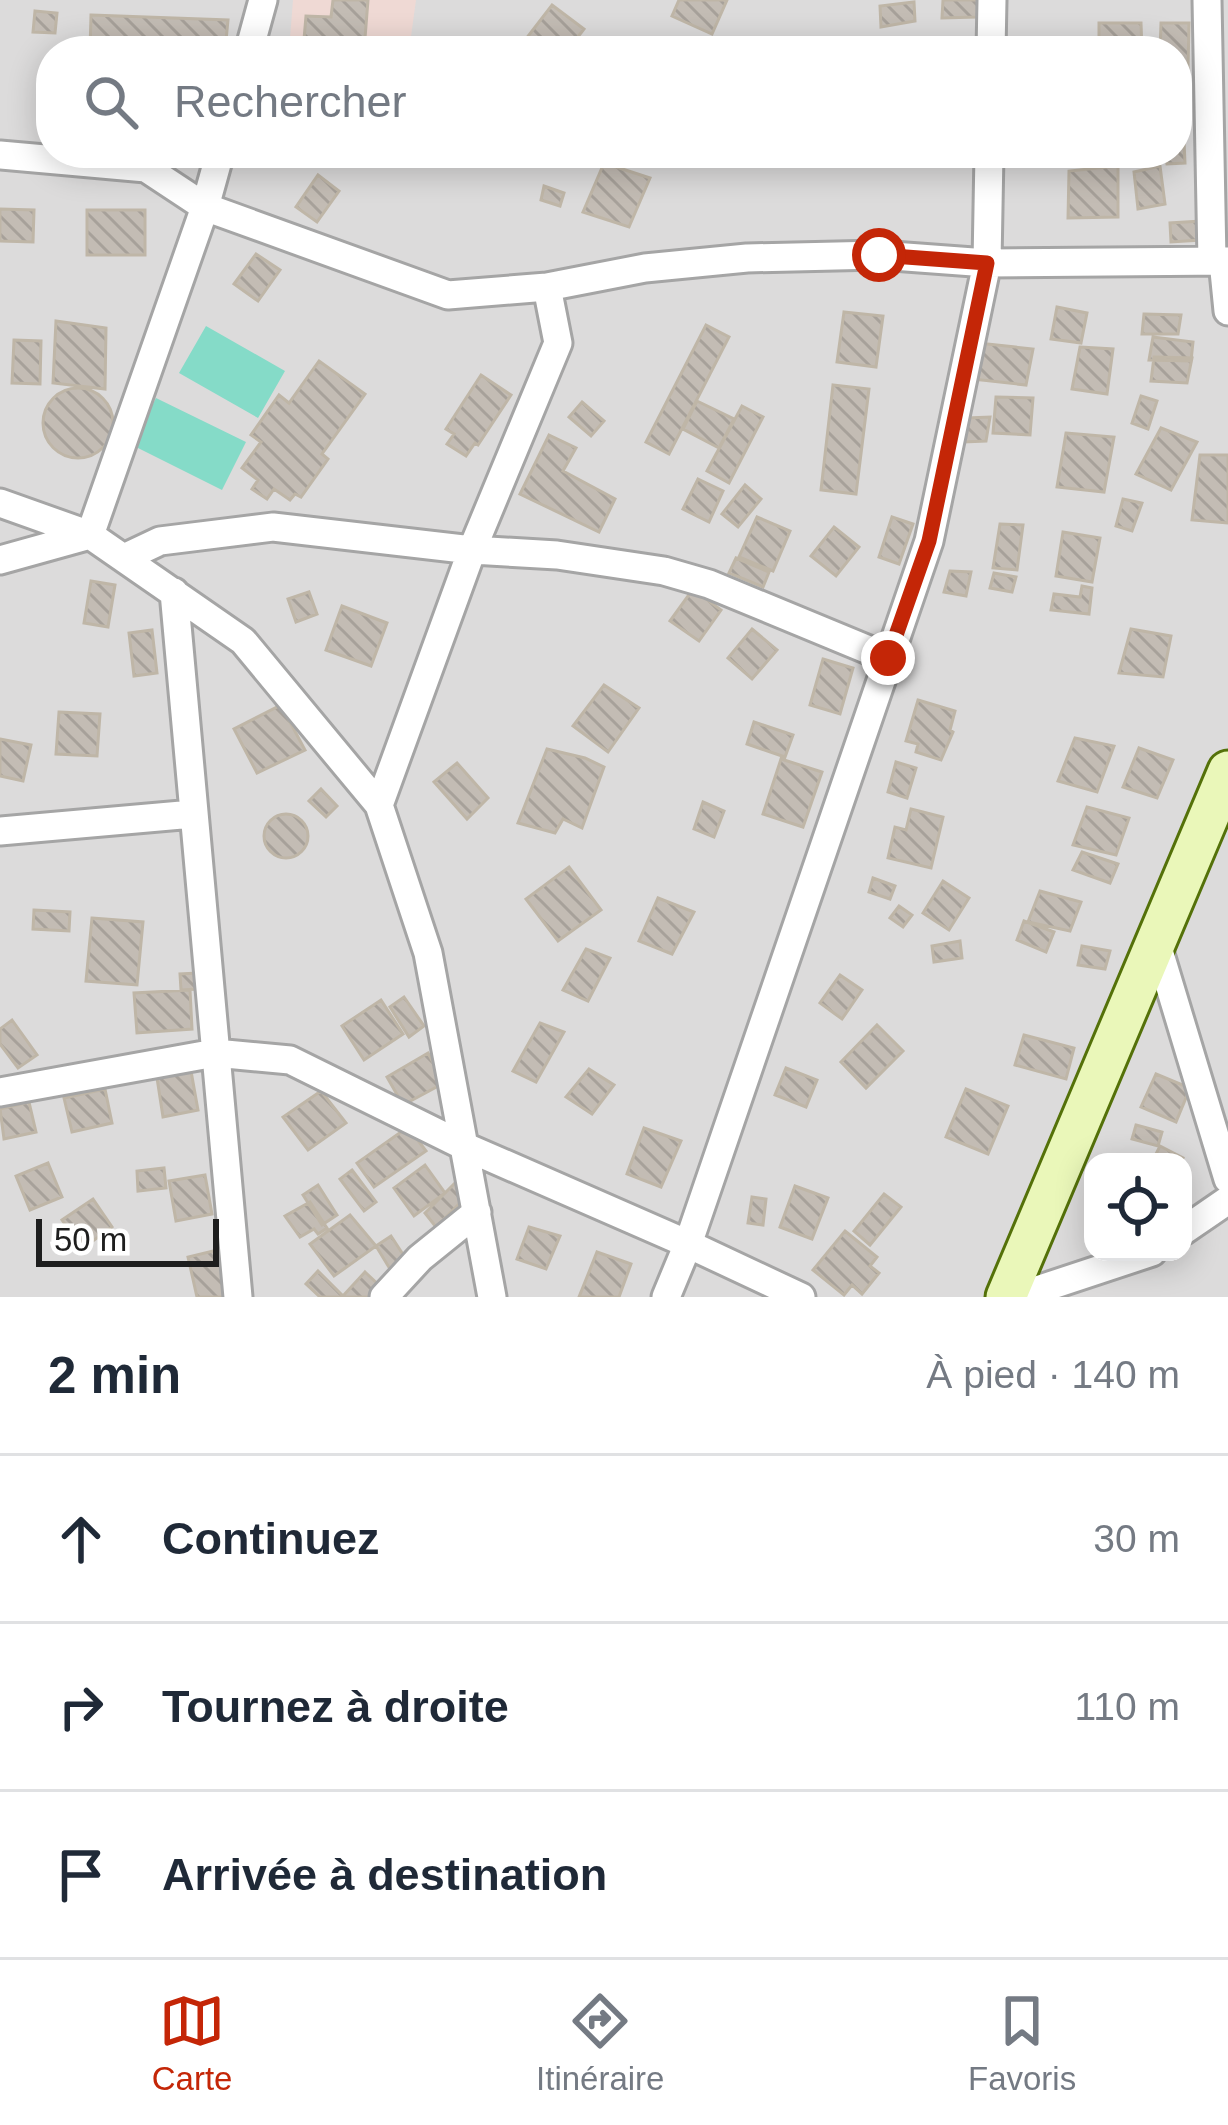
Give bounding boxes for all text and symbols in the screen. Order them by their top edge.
search box [36,36,1192,168]
icon: search [78,69,144,135]
text: Rechercher [174,76,407,127]
route start [852,228,906,282]
route end [861,631,915,685]
map controls [1084,1153,1192,1261]
button: locate [1084,1153,1192,1261]
scale bar [36,1213,219,1266]
text: 50 m [54,1221,127,1258]
text: 2 min [48,1347,181,1404]
text: À pied · 140 m [926,1353,1180,1396]
icon: ahead [48,1506,114,1572]
text: Continuez [162,1513,379,1564]
text: 30 m [1093,1517,1180,1560]
icon: right [48,1674,114,1740]
text: Tournez à droite [162,1681,509,1732]
text: 110 m [1075,1685,1180,1728]
icon: arrive [48,1842,114,1908]
text: Arrivée à destination [162,1849,607,1900]
tab: Carte [152,1988,232,2098]
tab: Itinéraire [536,1988,664,2098]
tab: Favoris [968,1988,1076,2098]

